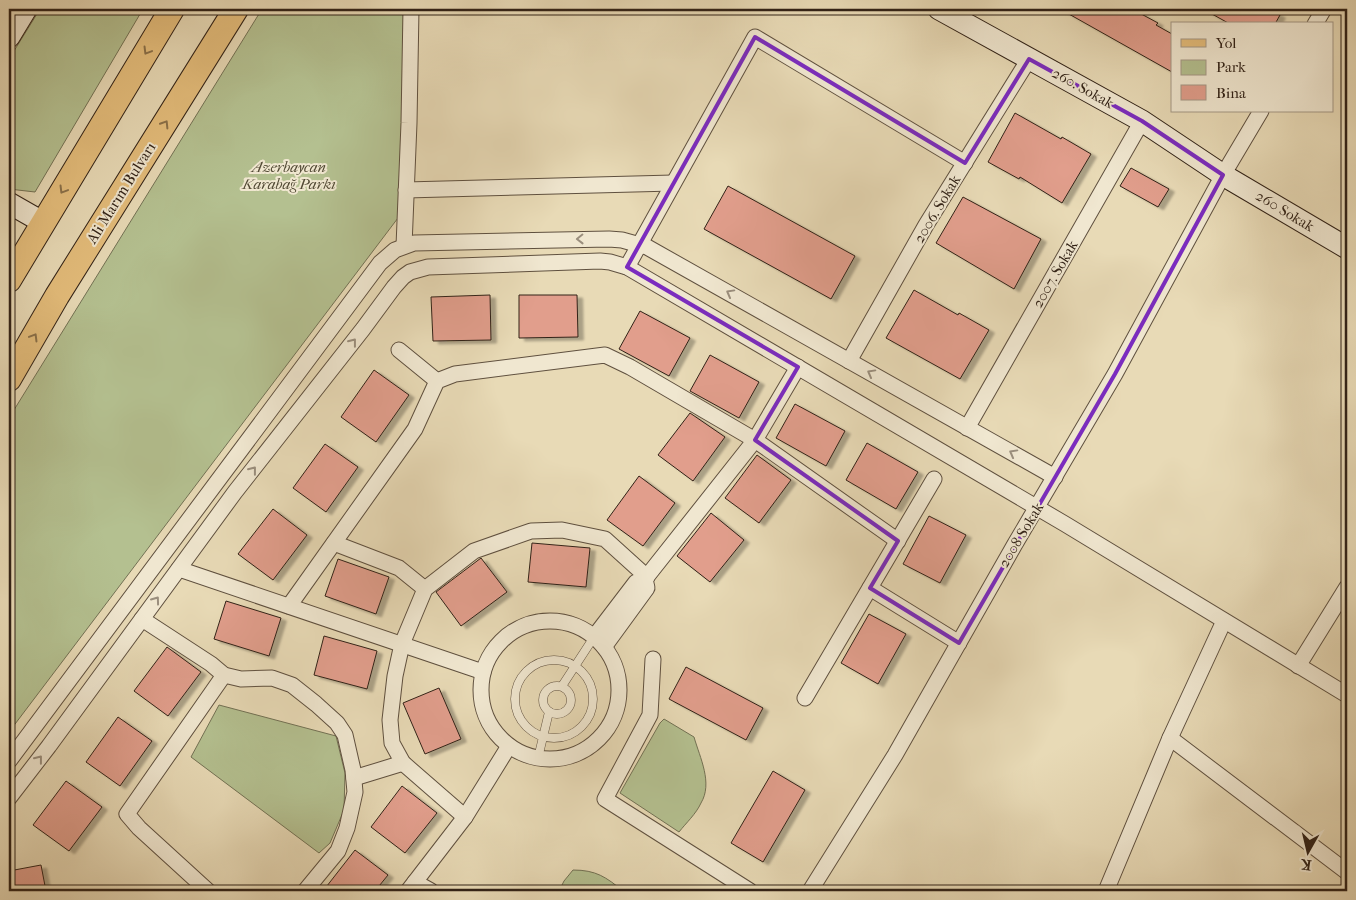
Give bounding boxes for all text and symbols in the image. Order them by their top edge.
legend [1171,22,1334,112]
text: Yol [1215,34,1236,52]
one-way arrow [144,45,154,54]
text: Park [1216,58,1246,76]
street label: 260. Sokak [1049,64,1117,112]
text: Bina [1216,84,1247,102]
one-way arrow [158,120,168,129]
street label: Ali Marım Bulvarı [82,139,160,248]
park label: Azerbaycan Karabağ Parkı [241,158,336,193]
street label: 2006. Sokak [910,172,964,246]
one-way arrow [60,184,70,193]
street label: 260 Sokak [1253,187,1318,236]
one-way arrow [576,234,584,244]
street label: 2007. Sokak [1028,237,1082,311]
one-way arrow [726,290,735,300]
one-way arrow [27,333,37,342]
one-way arrow [348,339,356,348]
one-way arrow [867,370,876,380]
one-way arrow [1009,449,1018,459]
one-way arrow [247,467,255,476]
street label: 2008 Sokak [995,499,1048,571]
one-way arrow [150,596,159,606]
one-way arrow [33,756,41,765]
north arrow [1284,828,1334,878]
text: K [1299,855,1312,874]

